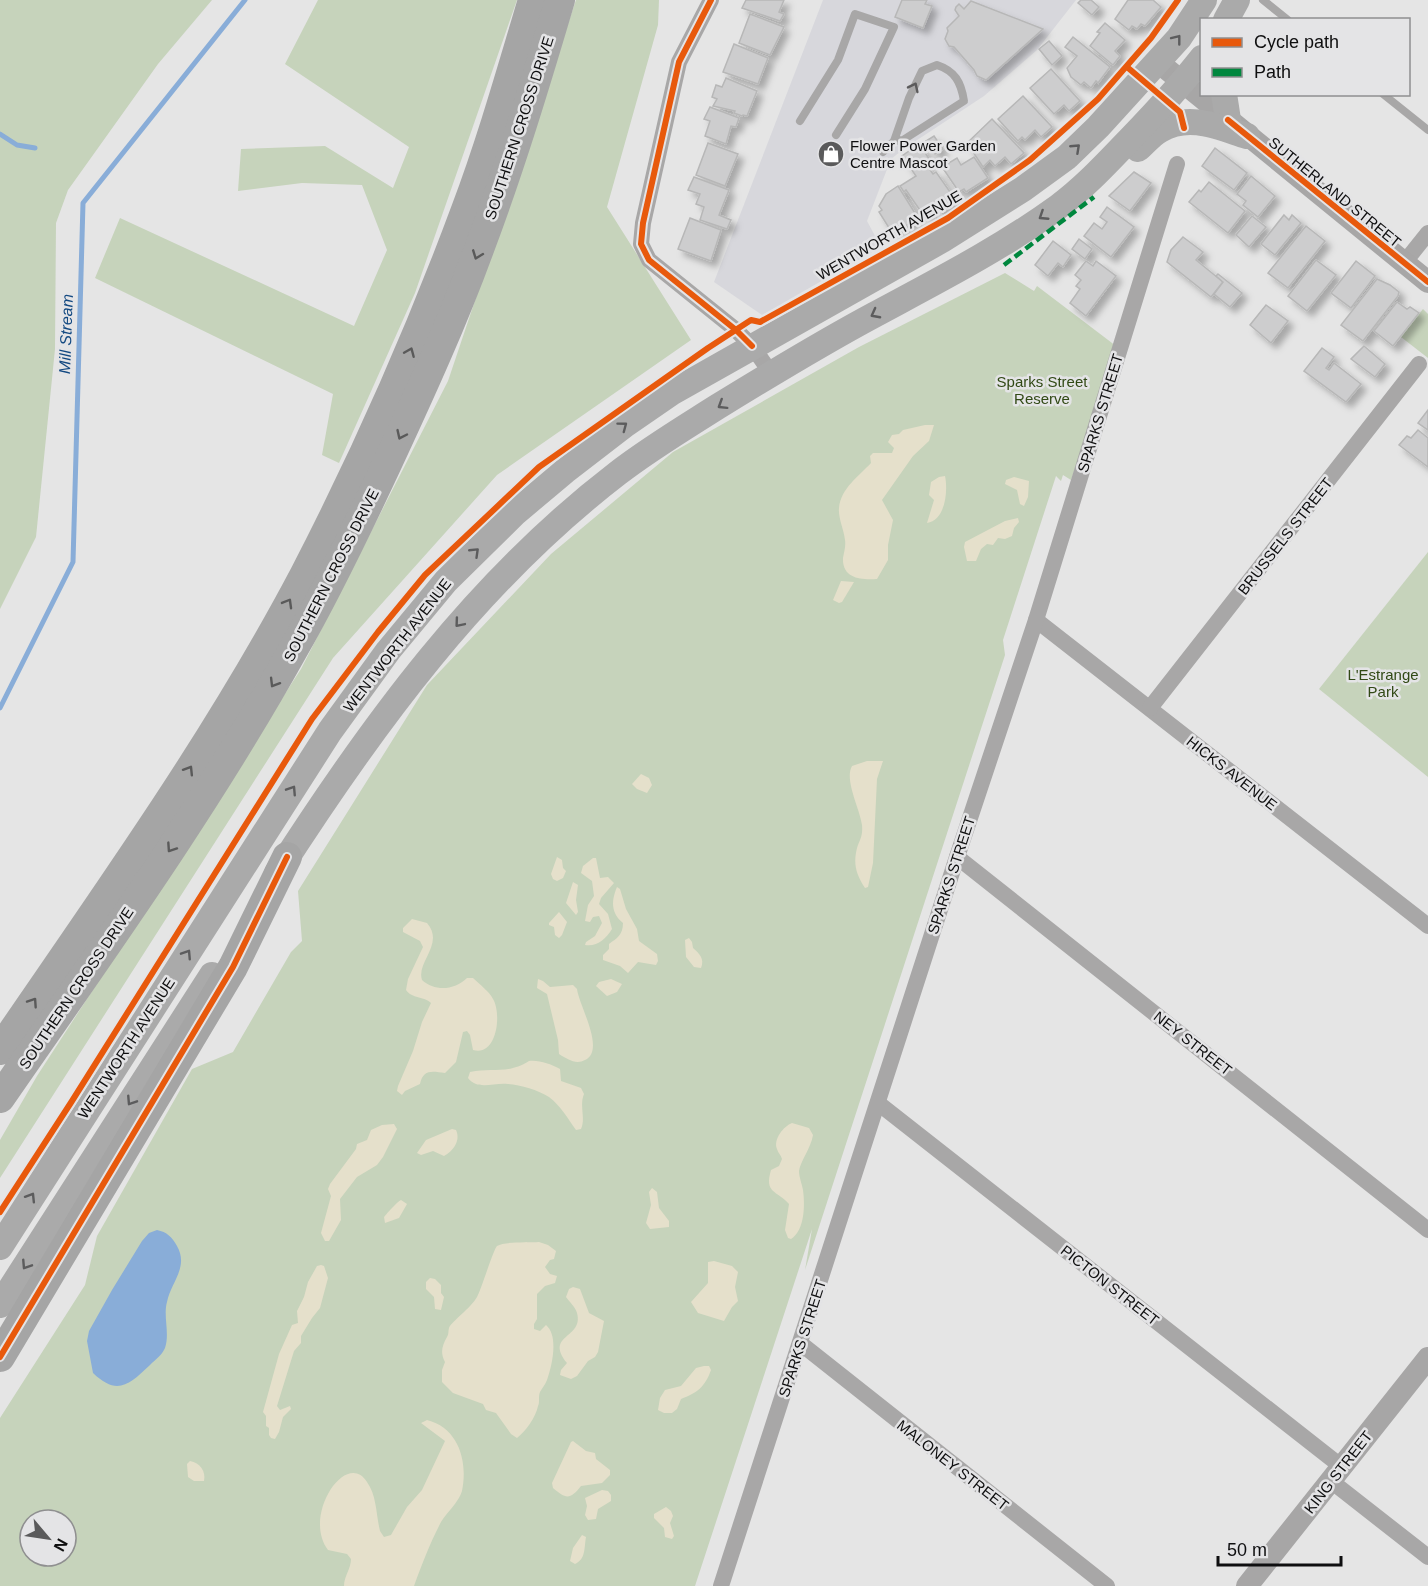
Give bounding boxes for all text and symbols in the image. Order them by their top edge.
legend [1200,18,1410,96]
text: Cycle path [1254,32,1339,52]
street label: SOUTHERN CROSS DRIVE [481,34,557,222]
one-way arrow [1170,35,1181,46]
text: Path [1254,62,1291,82]
one-way arrow [907,82,919,93]
street label: SUTHERLAND STREET [1266,133,1404,251]
place label: Flower Power Garden Centre Mascot [850,137,996,171]
shop icon: Flower Power Garden Centre Mascot [816,139,846,169]
one-way arrow [1069,144,1080,155]
street label: WENTWORTH AVENUE [814,187,964,283]
one-way arrow [1039,209,1050,220]
one-way arrow [472,249,484,260]
water label: Mill Stream [56,294,76,374]
one-way arrow [871,307,881,318]
one-way arrow [402,347,414,358]
street label: SPARKS STREET [1074,352,1126,474]
park label: Sparks Street Reserve [997,373,1088,407]
one-way arrow [718,397,728,409]
one-way arrow [616,422,627,433]
one-way arrow [396,428,408,439]
street label: BRUSSELS STREET [1234,474,1336,598]
street label: SOUTHERN CROSS DRIVE [280,486,382,664]
one-way arrow [467,549,478,560]
street label: WENTWORTH AVENUE [340,575,454,715]
one-way arrow [281,599,293,609]
one-way arrow [455,616,466,627]
park label: L'Estrange Park [1347,666,1419,700]
one-way arrow [270,677,281,687]
street label: HICKS AVENUE [1184,733,1280,813]
one-way arrow [181,766,193,776]
one-way arrow [285,786,297,796]
street label: SPARKS STREET [924,814,978,936]
one-way arrow [167,842,178,853]
street label: SOUTHERN CROSS DRIVE [15,904,137,1072]
one-way arrow [179,950,191,960]
street label: WENTWORTH AVENUE [74,974,178,1122]
one-way arrow [26,997,37,1008]
street label: NEY STREET [1151,1007,1235,1079]
one-way arrow [127,1095,139,1105]
one-way arrow [24,1193,35,1204]
street label: PICTON STREET [1058,1241,1162,1329]
one-way arrow [22,1258,33,1269]
street label: SPARKS STREET [775,1277,829,1399]
street label: MALONEY STREET [894,1416,1012,1514]
street label: KING STREET [1301,1427,1375,1517]
north arrow [18,1508,78,1568]
scale bar [1218,1529,1341,1567]
text: N [50,1536,71,1554]
text: 50 m [1227,1540,1267,1560]

